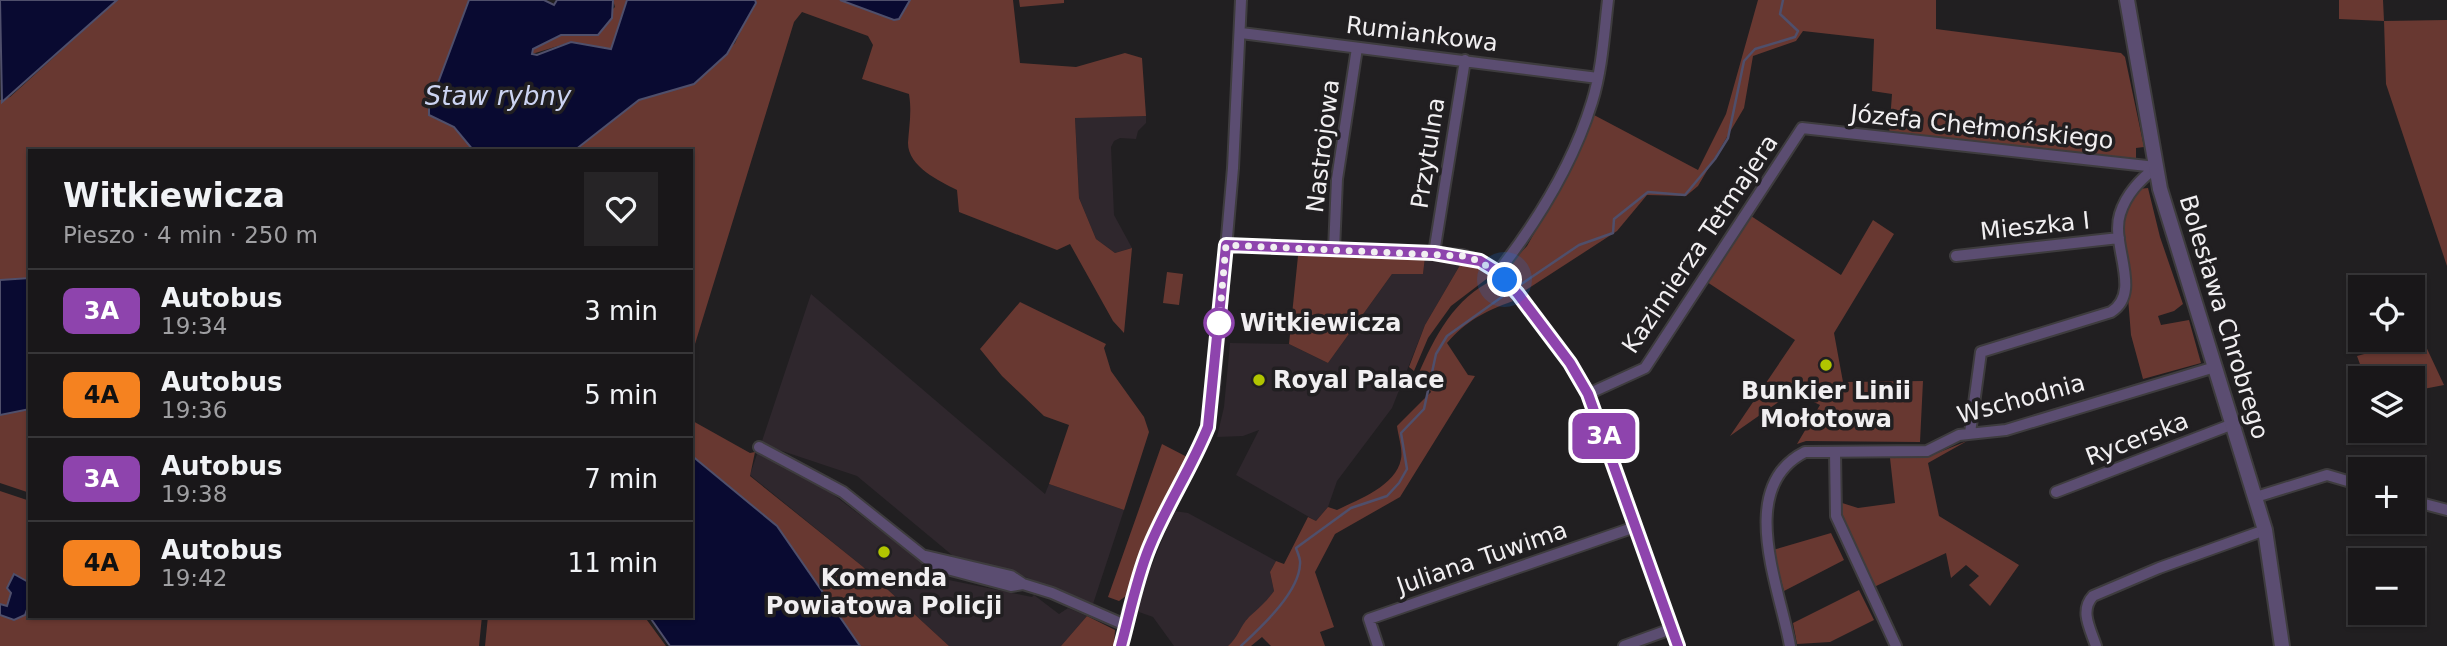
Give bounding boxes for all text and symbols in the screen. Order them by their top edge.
street label: Rumiankowa [1344,11,1500,57]
street label: Nastrojowa [1301,78,1345,214]
water label: Staw rybny [425,81,572,111]
street label: Przytulna [1405,96,1451,210]
street label: Józefa Chełmońskiego [1847,99,2115,155]
street label: Kazimierza Tetmajera [1616,129,1784,359]
button: heart [584,172,658,246]
text: Witkiewicza [63,176,285,215]
street label: Bolesława Chrobrego [2174,192,2274,442]
street label: Mieszka I [1979,206,2091,246]
text: Pieszo · 4 min · 250 m [63,222,318,248]
your location [1487,262,1522,297]
map controls [2348,275,2425,625]
button: locate [2348,275,2425,352]
text: Autobus [161,283,283,313]
text: 3 min [584,296,658,326]
text: 3A [84,297,119,325]
marker: Witkiewicza [1204,308,1234,338]
place label: Witkiewicza [1240,309,1401,337]
text: 19:34 [161,313,227,339]
marker: Bunkier Linii Mołotowa [1818,357,1834,373]
place label: Royal Palace [1273,366,1444,394]
button: layers [2348,366,2425,443]
text: Autobus [161,367,283,397]
street label: Wschodnia [1954,369,2088,429]
marker: Royal Palace [1251,372,1267,388]
place label: Bunkier Linii Mołotowa [1741,377,1911,433]
text: 5 min [584,380,658,410]
text: 4A [84,381,119,409]
text: 19:36 [161,397,227,423]
street label: Rycerska [2082,407,2192,471]
line badge: 3A [1572,413,1636,459]
text: 3A [1586,422,1622,450]
text: Autobus [161,451,283,481]
button: + [2348,457,2425,534]
text: 7 min [584,464,658,494]
text: 3A [84,465,119,493]
text: 19:38 [161,481,227,507]
street label: Juliana Tuwima [1391,516,1571,601]
text: Autobus [161,535,283,565]
marker: Komenda Powiatowa Policji [876,544,892,560]
text: 11 min [568,548,658,578]
button: − [2348,548,2425,625]
text: 4A [84,549,119,577]
place label: Komenda Powiatowa Policji [766,564,1002,620]
text: 19:42 [161,565,227,591]

